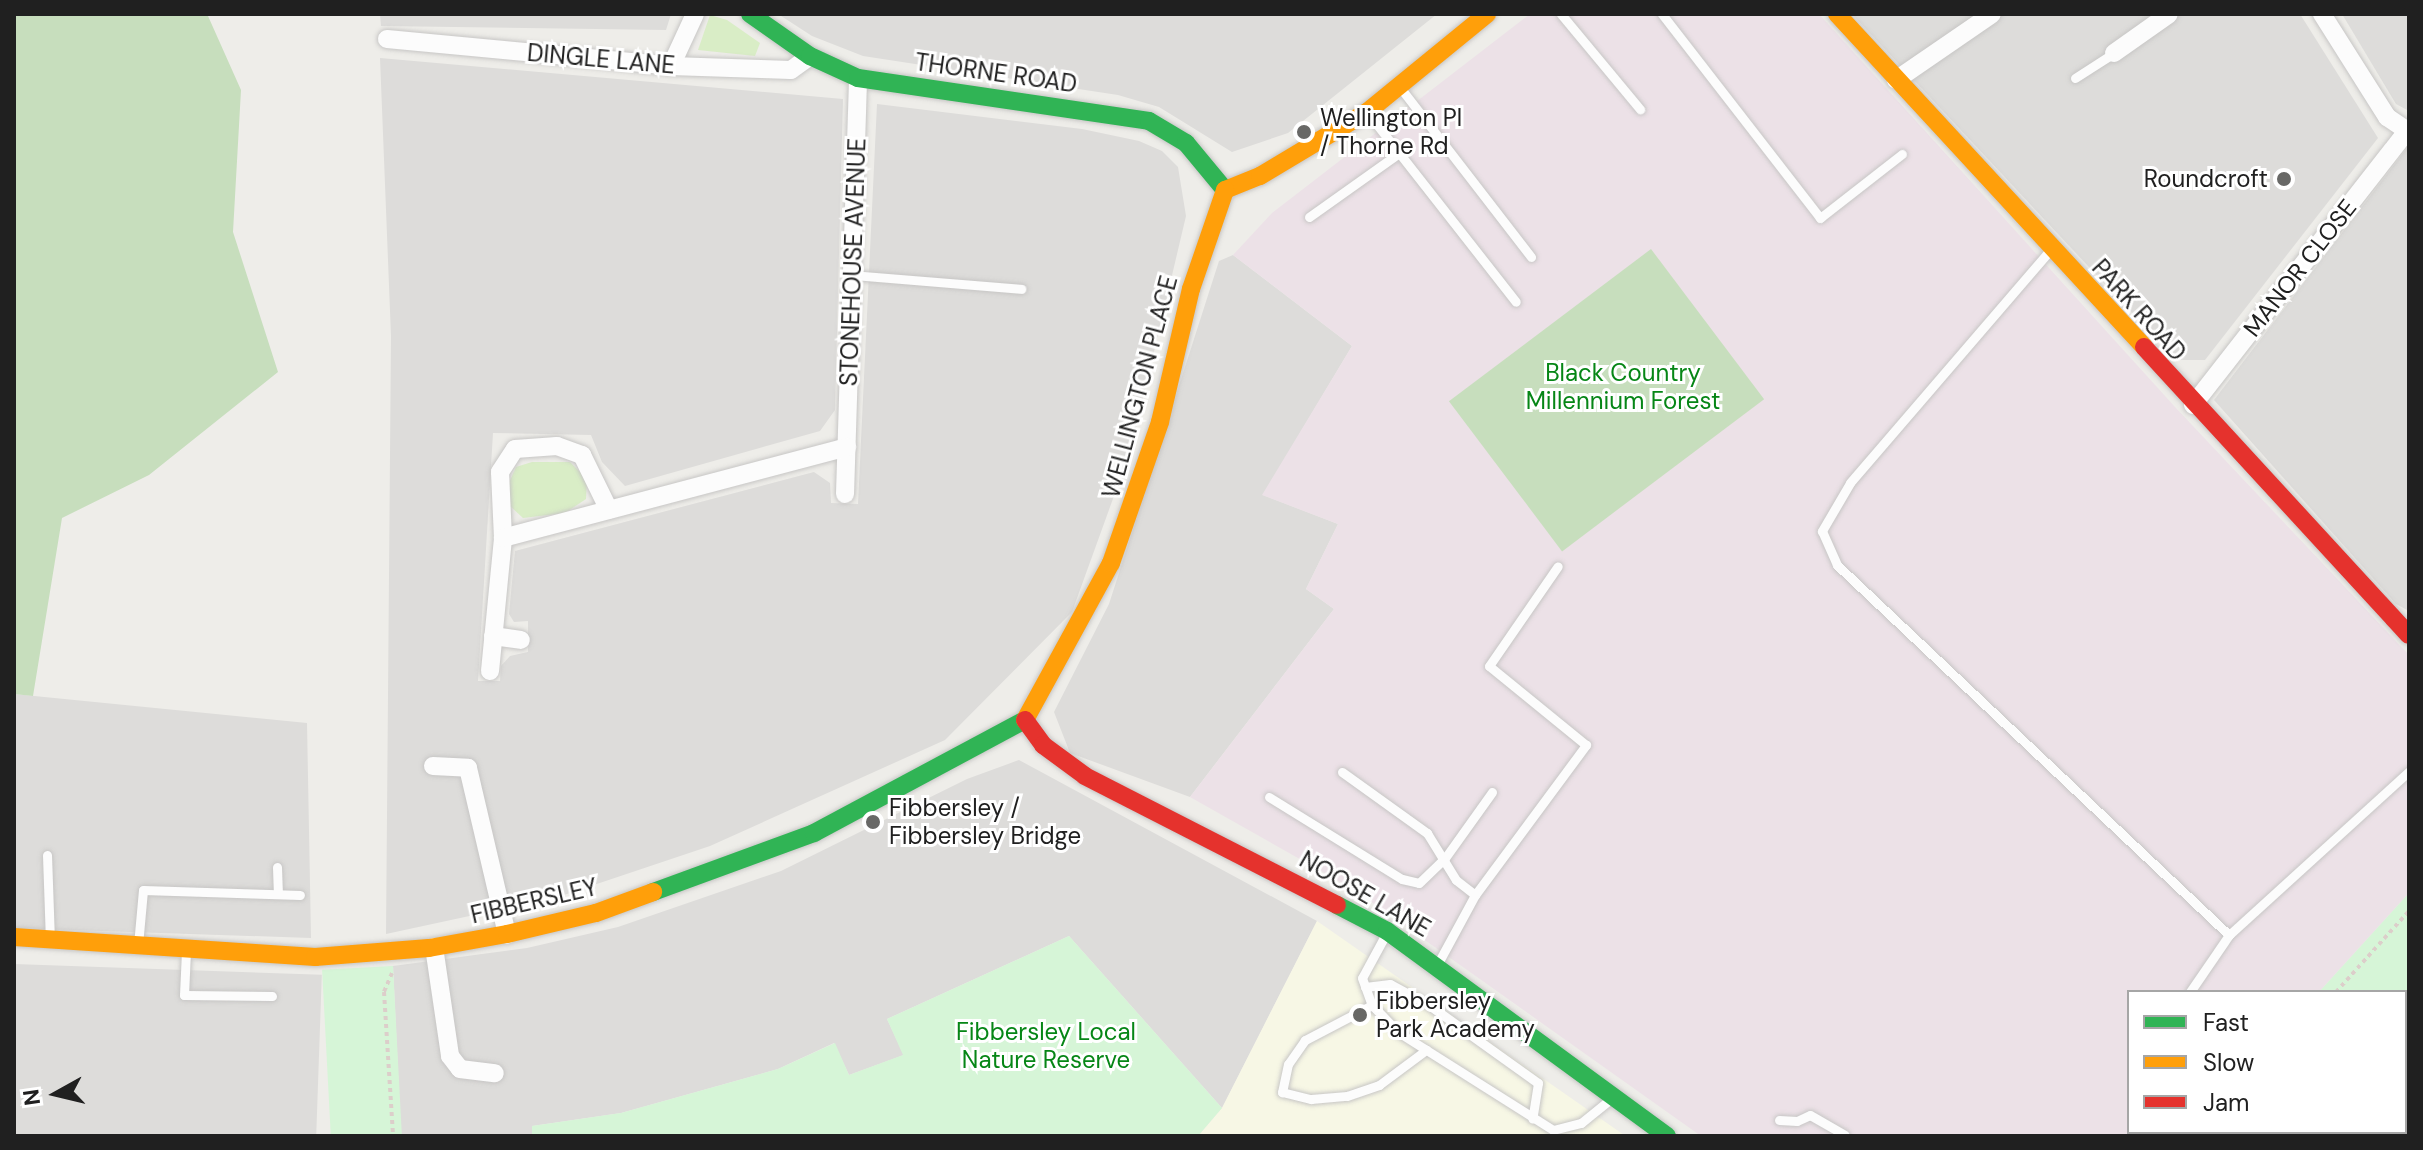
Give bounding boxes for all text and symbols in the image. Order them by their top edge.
street label: DINGLE LANE [526,38,676,80]
street label: THORNE ROAD [913,47,1079,99]
place label: Wellington Pl / Thorne Rd [1320,104,1462,160]
marker: Wellington Pl / Thorne Rd [1295,123,1313,141]
street label: STONEHOUSE AVENUE [834,137,872,387]
place label: Roundcroft [2144,165,2268,193]
marker: Roundcroft [2275,170,2293,188]
street label: MANOR CLOSE [2237,194,2363,342]
street label: PARK ROAD [2086,253,2192,367]
street label: WELLINGTON PLACE [1096,273,1184,501]
park label: Black Country Millennium Forest [1526,359,1720,415]
place label: Fibbersley / Fibbersley Bridge [889,794,1081,850]
marker: Fibbersley / Fibbersley Bridge [864,813,882,831]
street label: NOOSE LANE [1294,845,1436,943]
street label: FIBBERSLEY [468,872,600,930]
place label: Fibbersley Park Academy [1376,987,1535,1043]
legend [2127,990,2407,1134]
marker: Fibbersley Park Academy [1351,1006,1369,1024]
text: Fast [2203,1007,2249,1038]
park label: Fibbersley Local Nature Reserve [956,1018,1136,1074]
text: Slow [2203,1047,2254,1078]
north arrow [16,1054,96,1134]
text: N [16,1087,47,1107]
text: Jam [2203,1087,2249,1118]

